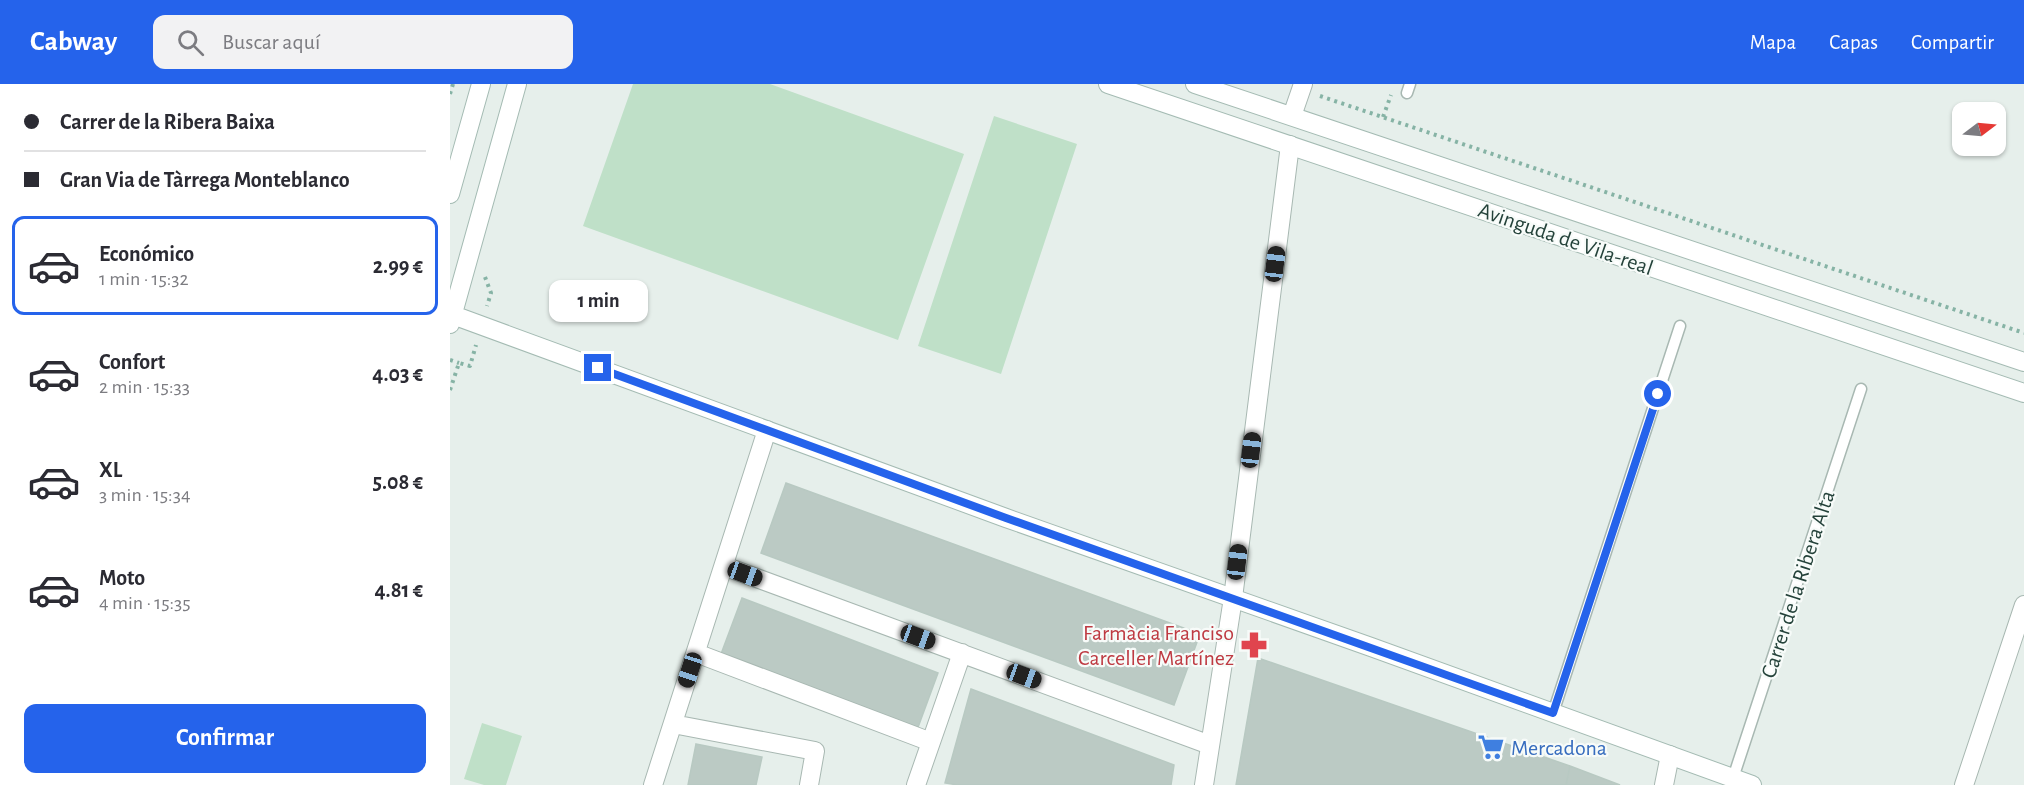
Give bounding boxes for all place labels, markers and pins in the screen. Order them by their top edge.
place label: Farmàcia Franciso Carceller Martínez [1078,622,1234,669]
pharmacy icon: Farmàcia Franciso Carceller Martínez [1239,630,1269,660]
supermarket icon: Mercadona [1476,732,1506,762]
place label: Mercadona [1511,737,1607,759]

